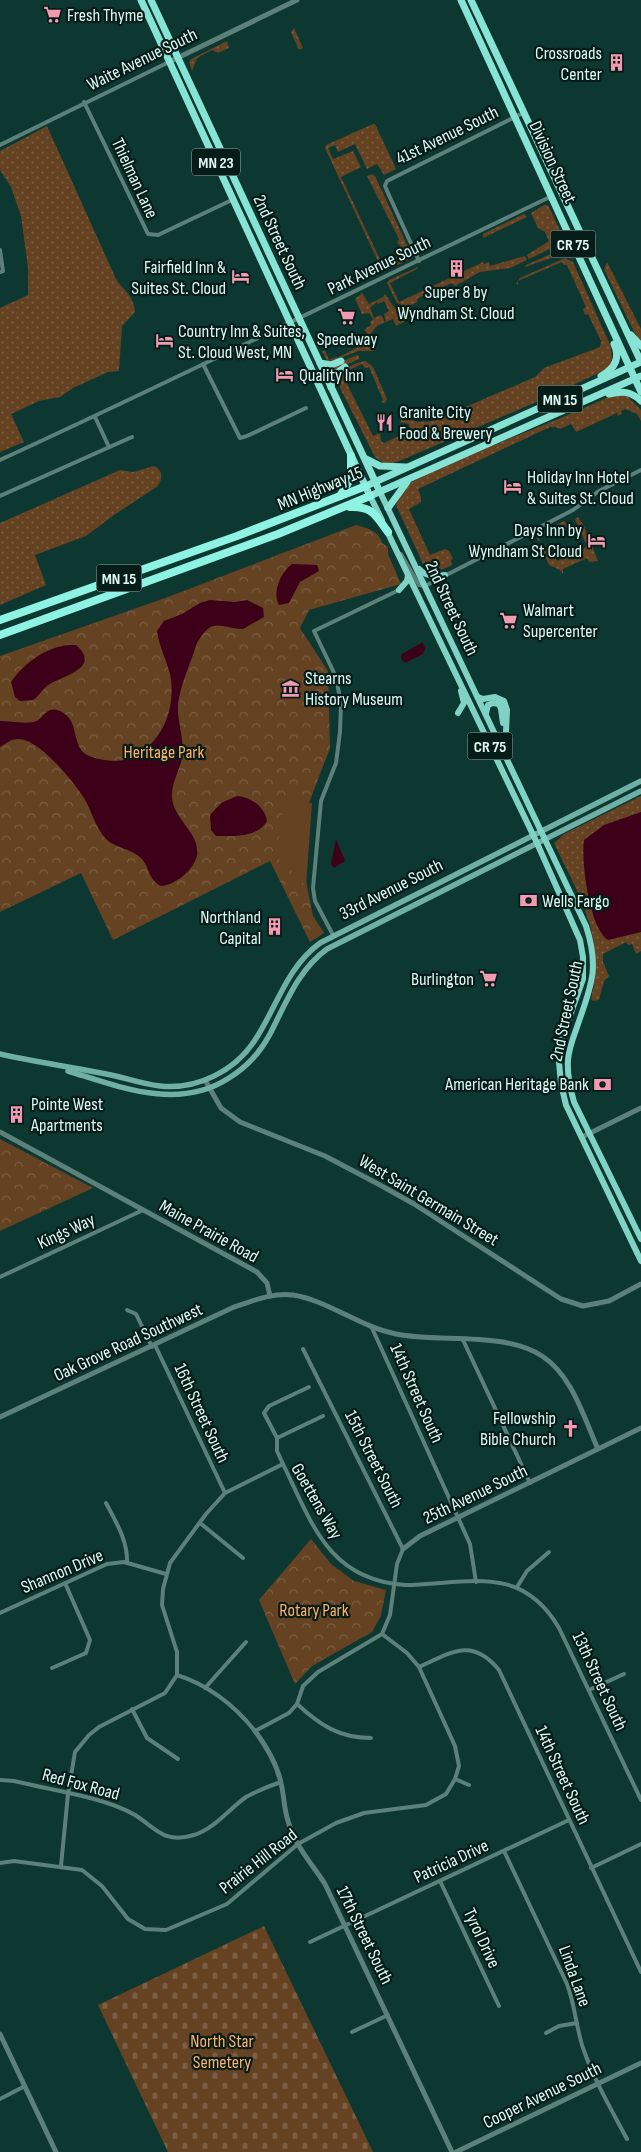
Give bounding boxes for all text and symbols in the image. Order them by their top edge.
supermarket icon: Fresh Thyme [43,5,63,25]
place label: Fresh Thyme [67,5,143,26]
street label: Waite Avenue South [84,24,201,95]
place label: Crossroads Center [535,43,602,85]
building icon: Crossroads Center [606,53,626,73]
street label: 41st Avenue South [393,102,502,169]
street label: Division Street [524,118,581,207]
street label: Thielman Lane [107,135,162,222]
road number: MN 23 [192,148,240,176]
street label: 2nd Street South [248,191,311,293]
road number: CR 75 [550,230,596,258]
street label: Park Avenue South [324,231,434,299]
place label: Fairfield Inn & Suites St. Cloud [131,257,226,299]
building icon: Super 8 by Wyndham St. Cloud [446,259,466,279]
hotel icon: Fairfield Inn & Suites St. Cloud [230,267,250,287]
place label: Super 8 by Wyndham St. Cloud [397,282,515,324]
supermarket icon: Speedway [337,306,357,326]
place label: Country Inn & Suites, St. Cloud West, MN [178,321,305,363]
place label: Speedway [317,329,377,350]
hotel icon: Country Inn & Suites, St. Cloud West, MN [154,331,174,351]
hotel icon: Quality Inn [275,365,295,385]
place label: Quality Inn [299,365,364,386]
road number: MN 15 [538,386,582,412]
place label: Granite City Food & Brewery [399,402,492,444]
restaurant icon: Granite City Food & Brewery [375,412,395,432]
street label: MN Highway 15 [274,462,366,515]
place label: Holiday Inn Hotel & Suites St. Cloud [527,467,634,509]
hotel icon: Holiday Inn Hotel & Suites St. Cloud [503,477,523,497]
place label: Days Inn by Wyndham St Cloud [469,520,582,562]
hotel icon: Days Inn by Wyndham St Cloud [586,530,606,550]
street label: 2nd Street South [420,557,483,659]
road number: MN 15 [96,564,142,592]
place label: Walmart Supercenter [523,600,598,642]
supermarket icon: Walmart Supercenter [499,610,519,630]
place label: Stearns History Museum [305,668,403,710]
museum icon: Stearns History Museum [281,678,301,698]
road number: CR 75 [468,732,512,759]
park label: Heritage Park [124,742,205,763]
street label: 33rd Avenue South [336,854,446,924]
bank icon: Wells Fargo [518,891,538,911]
place label: Wells Fargo [542,891,609,912]
place label: Northland Capital [200,907,261,949]
building icon: Northland Capital [265,917,285,937]
street label: 2nd Street South [546,959,587,1063]
place label: Burlington [411,969,474,990]
supermarket icon: Burlington [478,969,498,989]
place label: American Heritage Bank [444,1074,589,1095]
bank icon: American Heritage Bank [593,1074,613,1094]
place label: Pointe West Apartments [30,1094,104,1136]
building icon: Pointe West Apartments [7,1104,27,1124]
street label: West Saint Germain Street [355,1150,503,1251]
street label: Maine Prairie Road [156,1196,262,1267]
street label: Kings Way [34,1209,98,1254]
street label: Oak Grove Road Southwest [51,1299,206,1386]
street label: 14th Street South [385,1340,448,1446]
street label: 16th Street South [169,1360,234,1466]
street label: 15th Street South [340,1407,407,1511]
place label: Fellowship Bible Church [480,1408,556,1450]
church icon: Fellowship Bible Church [560,1418,580,1438]
street label: Goettens Way [287,1460,347,1543]
street label: 25th Avenue South [420,1460,531,1529]
street label: Shannon Drive [18,1545,106,1598]
park label: Rotary Park [279,1600,349,1621]
street label: 13th Street South [567,1628,632,1734]
street label: 14th Street South [530,1722,595,1828]
street label: Red Fox Road [40,1764,122,1805]
street label: Prairie Hill Road [215,1824,302,1898]
street label: Patricia Drive [410,1835,492,1888]
street label: 17th Street South [332,1883,397,1988]
street label: Tyrol Drive [459,1905,504,1971]
street label: Linda Lane [554,1943,595,2010]
park label: North Star Semetery [190,2031,254,2073]
street label: Cooper Avenue South [480,2058,605,2133]

